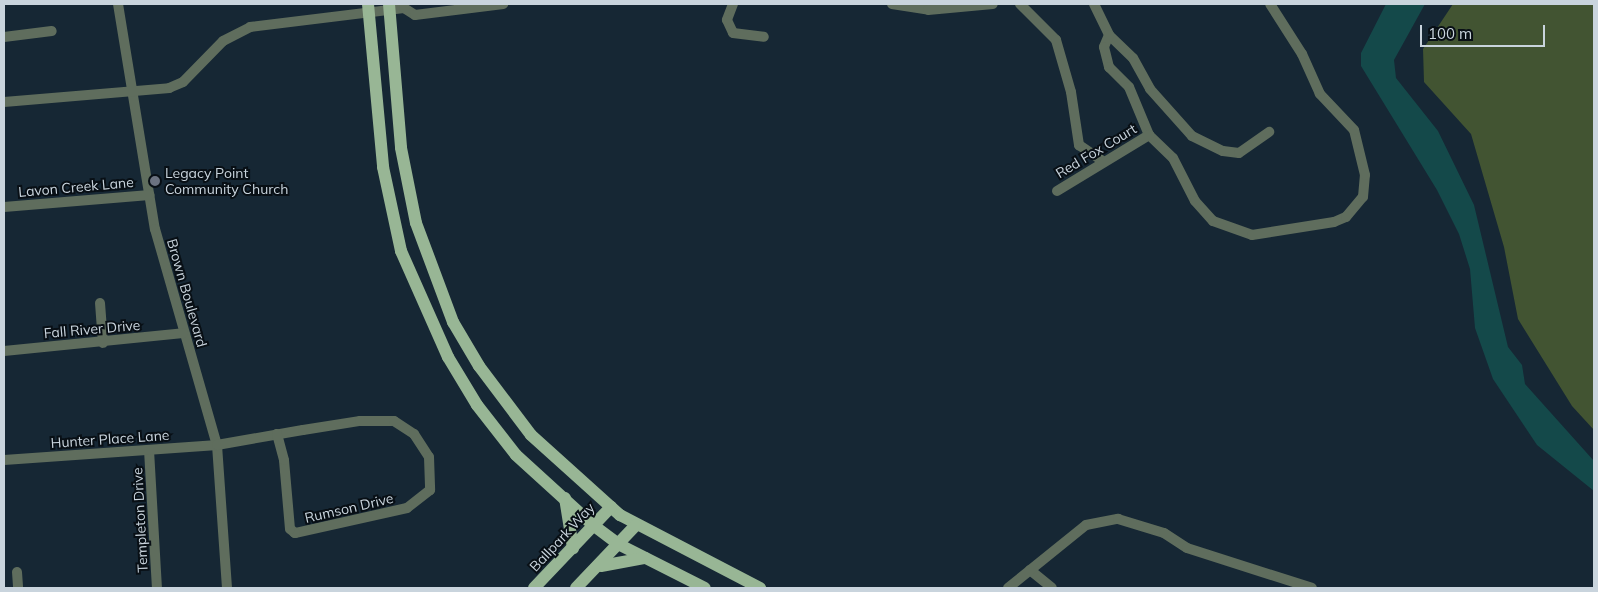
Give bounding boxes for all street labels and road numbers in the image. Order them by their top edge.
street label: Red Fox Court [1053,120,1139,182]
street label: Lavon Creek Lane [18,174,134,200]
street label: Brown Boulevard [163,237,211,349]
street label: Fall River Drive [43,316,141,342]
street label: Hunter Place Lane [50,426,170,452]
street label: Templeton Drive [129,467,151,573]
street label: Rumson Drive [303,490,395,526]
street label: Ballpark Way [526,499,598,575]

